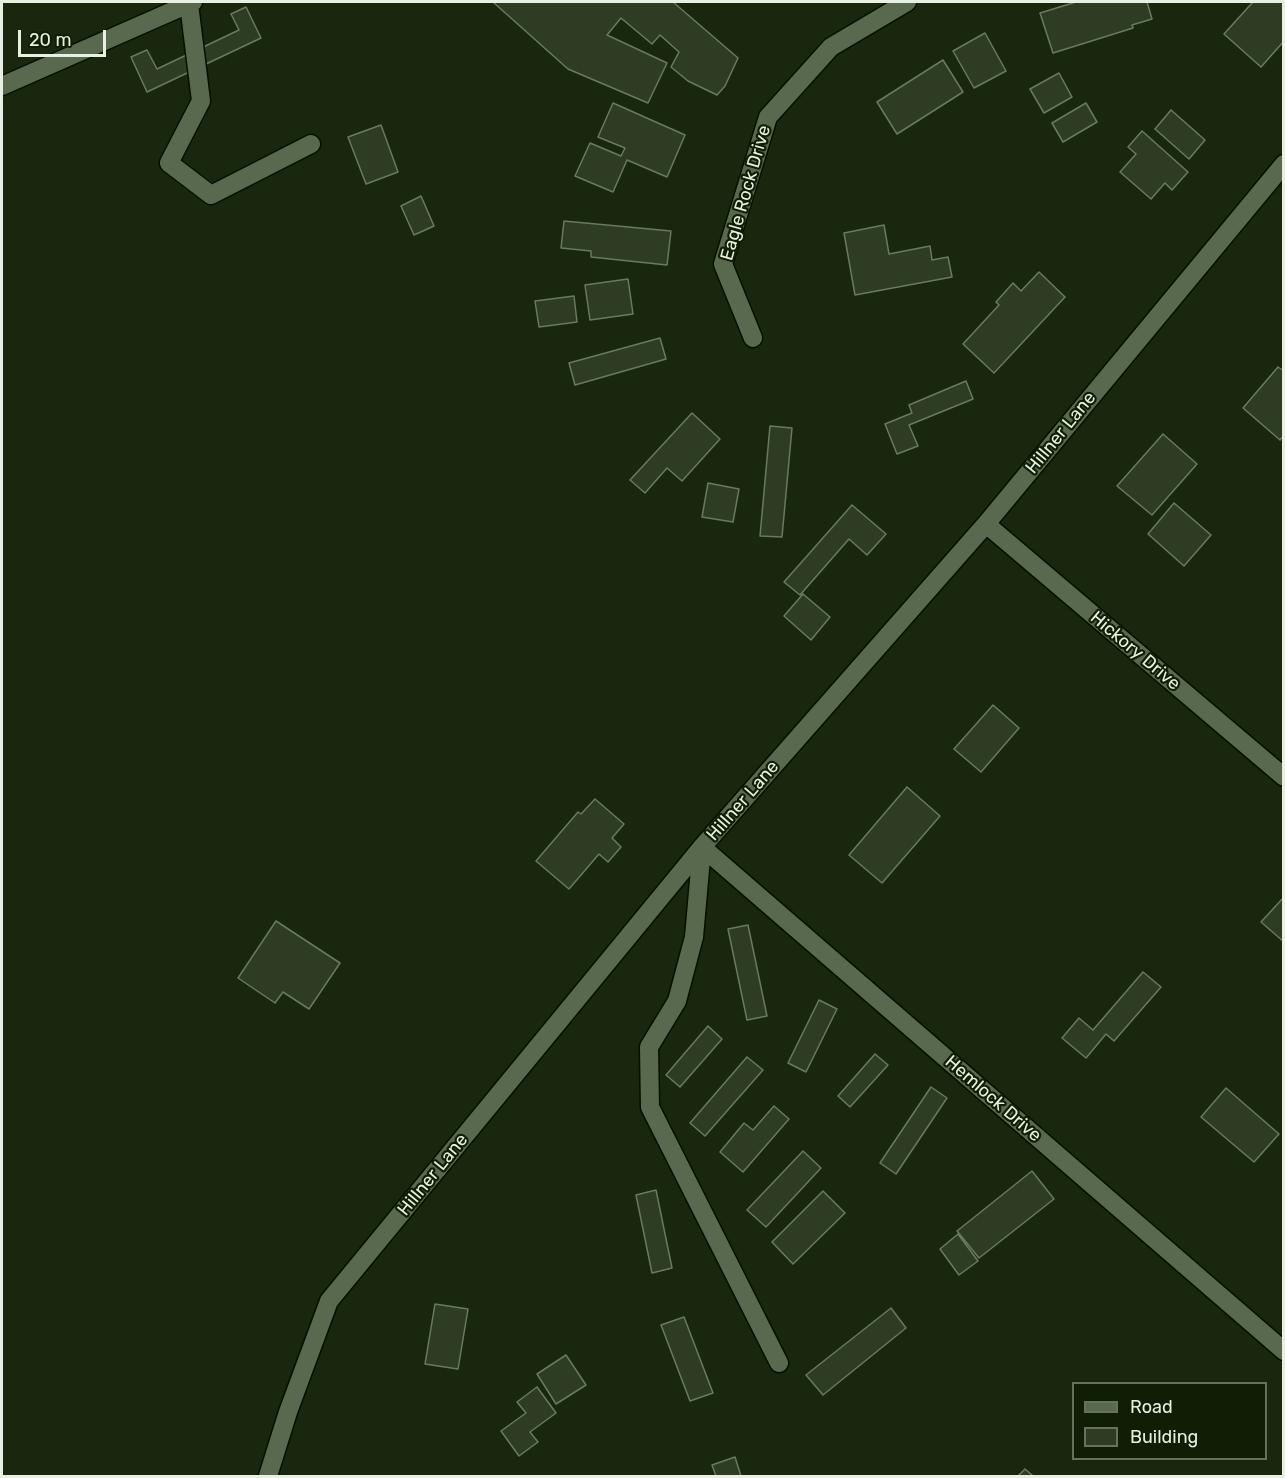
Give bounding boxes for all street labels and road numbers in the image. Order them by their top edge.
street label: Eagle Rock Drive [716,123,776,263]
street label: Hillner Lane [1021,388,1101,478]
street label: Hickory Drive [1086,607,1184,695]
street label: Hillner Lane [702,756,784,846]
street label: Hemlock Drive [940,1051,1046,1147]
street label: Hillner Lane [393,1130,473,1220]

